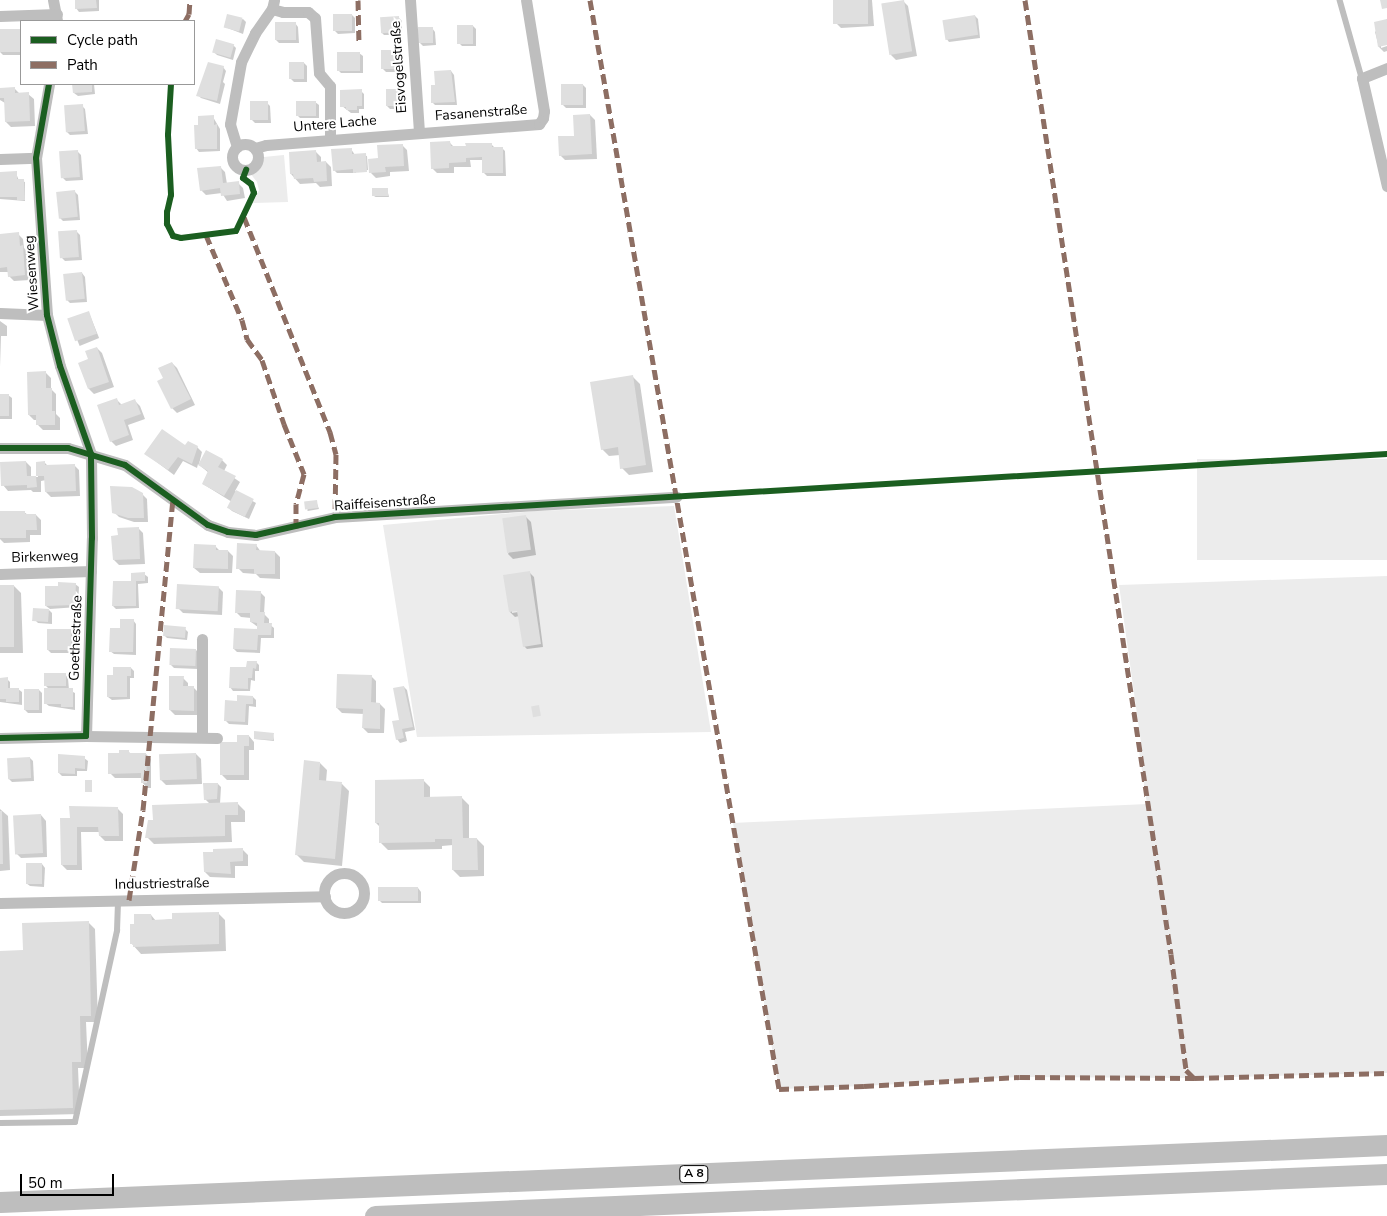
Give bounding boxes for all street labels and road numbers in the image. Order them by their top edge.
street label: Eisvogelstraße [387,20,411,114]
street label: Fasanenstraße [434,101,528,125]
street label: Untere Lache [293,112,377,136]
street label: Wiesenweg [21,235,43,311]
street label: Raiffeisenstraße [334,491,436,515]
street label: Birkenweg [11,547,79,567]
street label: Goethestraße [66,595,86,681]
street label: Industriestraße [114,875,210,893]
road number: A 8 [679,1164,709,1184]

